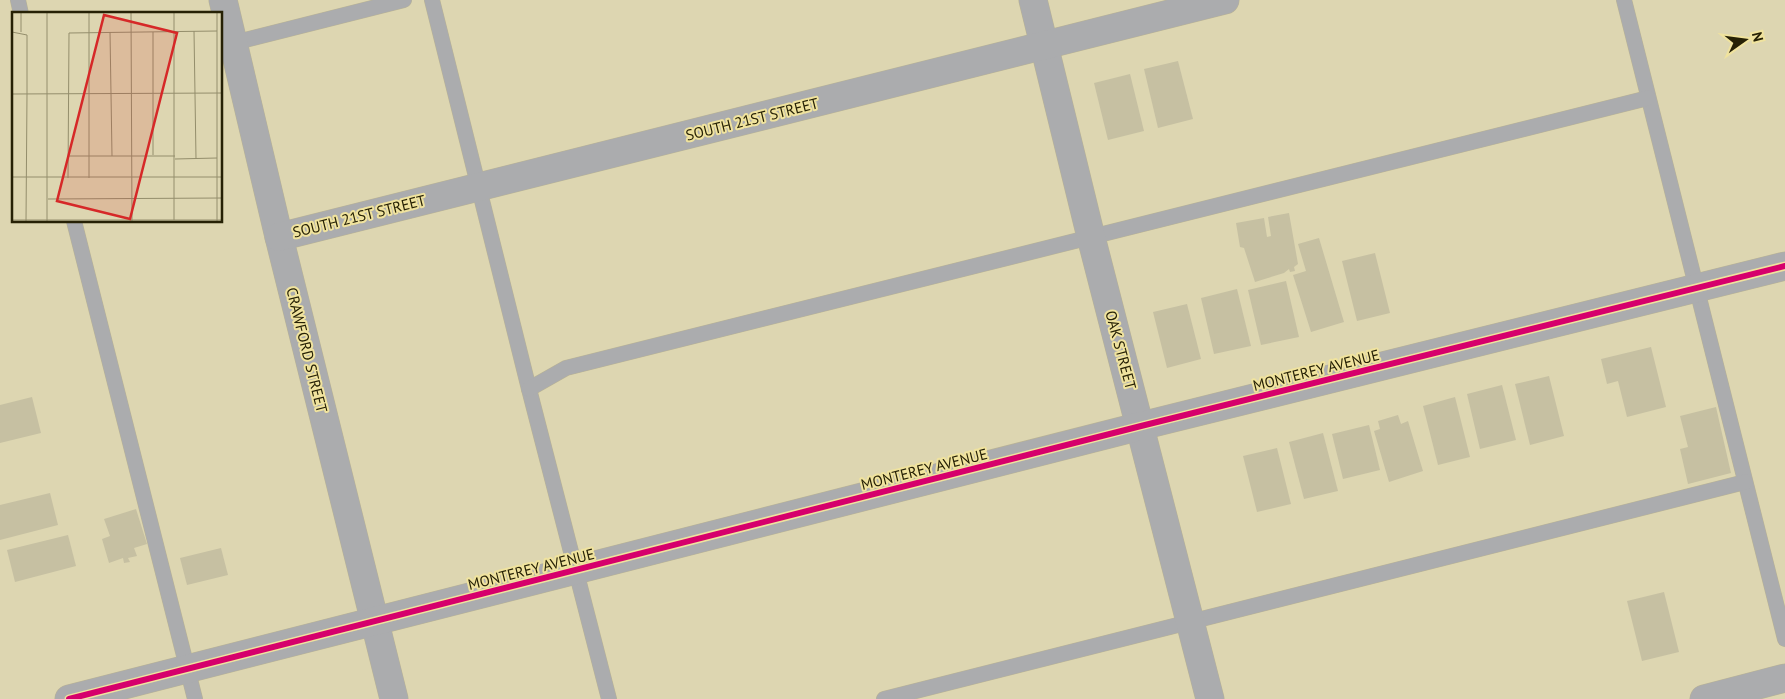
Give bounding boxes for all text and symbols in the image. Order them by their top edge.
inset map [12,12,222,222]
north arrow [1720,15,1770,65]
text: N [1748,30,1767,43]
street label: SOUTH 21ST STREET [684,93,821,145]
street label: SOUTH 21ST STREET [291,190,428,242]
street label: CRAWFORD STREET [282,285,332,415]
street label: OAK STREET [1101,308,1141,392]
street label: MONTEREY AVENUE [1251,345,1381,395]
street label: MONTEREY AVENUE [859,444,989,494]
street label: MONTEREY AVENUE [466,544,596,594]

